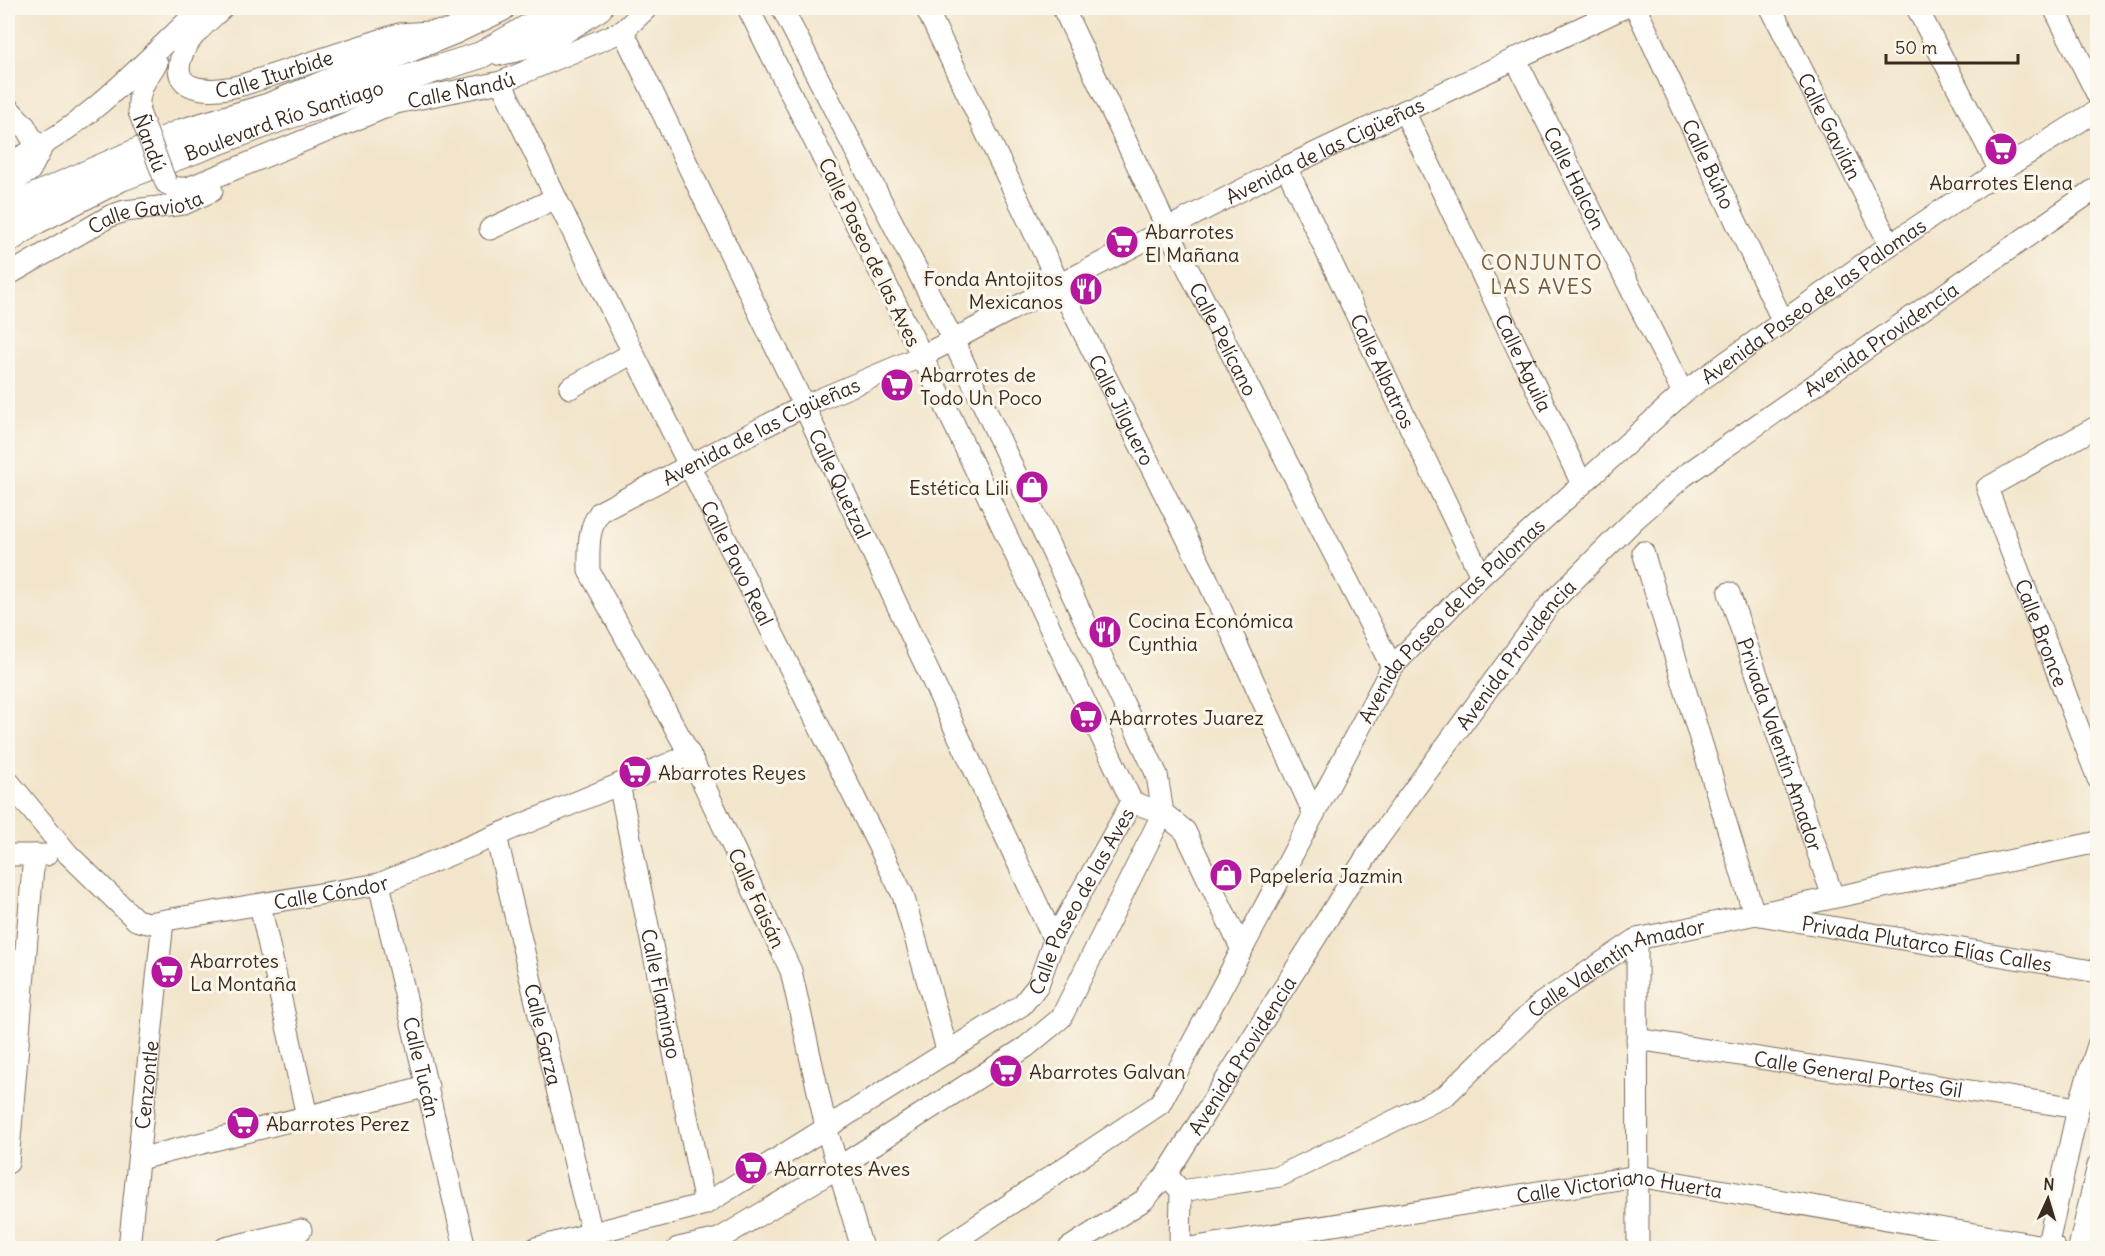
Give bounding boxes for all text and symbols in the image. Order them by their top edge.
scale bar [1886,27,2018,65]
text: 50 m [1895,36,1937,59]
street label: Calle Iturbide [214,44,336,102]
street label: Calle Ñandú [405,65,518,113]
street label: Calle Gavilán [1793,68,1868,184]
street label: Boulevard Río Santiago [181,74,386,166]
street label: Avenida de las Cigüeñas [1221,91,1428,209]
street label: Ñandú [128,110,173,175]
street label: Calle Búho [1677,115,1741,213]
street label: Calle Halcón [1539,122,1611,233]
supermarket icon: Abarrotes Elena [1983,131,2019,167]
street label: Calle Paseo de las Aves [813,153,927,351]
place label: Abarrotes Elena [1929,170,2073,195]
street label: Calle Gaviota [83,185,207,239]
street label: Avenida Paseo de las Palomas [1696,212,1930,389]
place label: Abarrotes El Mañana [1145,219,1240,267]
supermarket icon: Abarrotes El Mañana [1104,224,1140,260]
district label: CONJUNTO LAS AVES [1481,249,1603,300]
place label: Fonda Antojitos Mexicanos [924,266,1063,314]
restaurant icon: Fonda Antojitos Mexicanos [1068,271,1104,307]
street label: Avenida Providencia [1798,276,1963,401]
street label: Calle Pelícano [1184,278,1263,400]
street label: Calle Albatros [1345,310,1421,432]
street label: Calle Águila [1490,310,1558,416]
street label: Calle Jilguero [1084,350,1161,469]
place label: Abarrotes de Todo Un Poco [920,362,1042,410]
supermarket icon: Abarrotes de Todo Un Poco [879,367,915,403]
street label: Avenida de las Cigüeñas [658,371,863,490]
street label: Calle Quetzal [804,425,877,542]
shop icon: Estética Lili [1014,469,1050,505]
place label: Estética Lili [909,475,1009,500]
street label: Calle Pavo Real [696,496,779,630]
street label: Avenida Paseo de las Palomas [1352,512,1550,727]
street label: Avenida Providencia [1450,574,1580,734]
street label: Calle Bronce [2010,575,2074,690]
place label: Cocina Económica Cynthia [1128,608,1294,656]
restaurant icon: Cocina Económica Cynthia [1087,614,1123,650]
street label: Privada Valentín Amador [1733,634,1829,854]
supermarket icon: Abarrotes Juarez [1068,699,1104,735]
place label: Abarrotes Juarez [1109,705,1264,730]
supermarket icon: Abarrotes Reyes [617,754,653,790]
place label: Abarrotes Reyes [658,760,806,785]
street label: Calle Paseo de las Aves [1023,803,1139,1000]
street label: Calle Faisán [723,844,791,952]
shop icon: Papelería Jazmin [1208,857,1244,893]
place label: Papelería Jazmin [1249,863,1403,888]
street label: Calle Cóndor [272,869,392,914]
street label: Privada Plutarco Elías Calles [1800,910,2054,977]
street label: Calle Valentín Amador [1522,913,1707,1022]
street label: Calle Flamingo [636,926,687,1061]
place label: Abarrotes La Montaña [190,948,297,996]
supermarket icon: Abarrotes La Montaña [149,954,185,990]
street label: Avenida Providencia [1182,971,1301,1139]
street label: Calle Garza [520,981,568,1088]
street label: Calle Tucán [398,1014,446,1120]
street label: Cenzontle [129,1039,163,1130]
street label: Calle General Portes Gil [1752,1045,1964,1102]
supermarket icon: Abarrotes Galvan [988,1053,1024,1089]
place label: Abarrotes Galvan [1029,1059,1186,1084]
supermarket icon: Abarrotes Perez [225,1105,261,1141]
place label: Abarrotes Perez [266,1111,410,1136]
supermarket icon: Abarrotes Aves [733,1150,769,1186]
place label: Abarrotes Aves [774,1156,910,1181]
street label: Calle Victoriano Huerta [1514,1163,1725,1208]
north arrow [2018,1169,2078,1229]
text: N [2043,1174,2055,1194]

